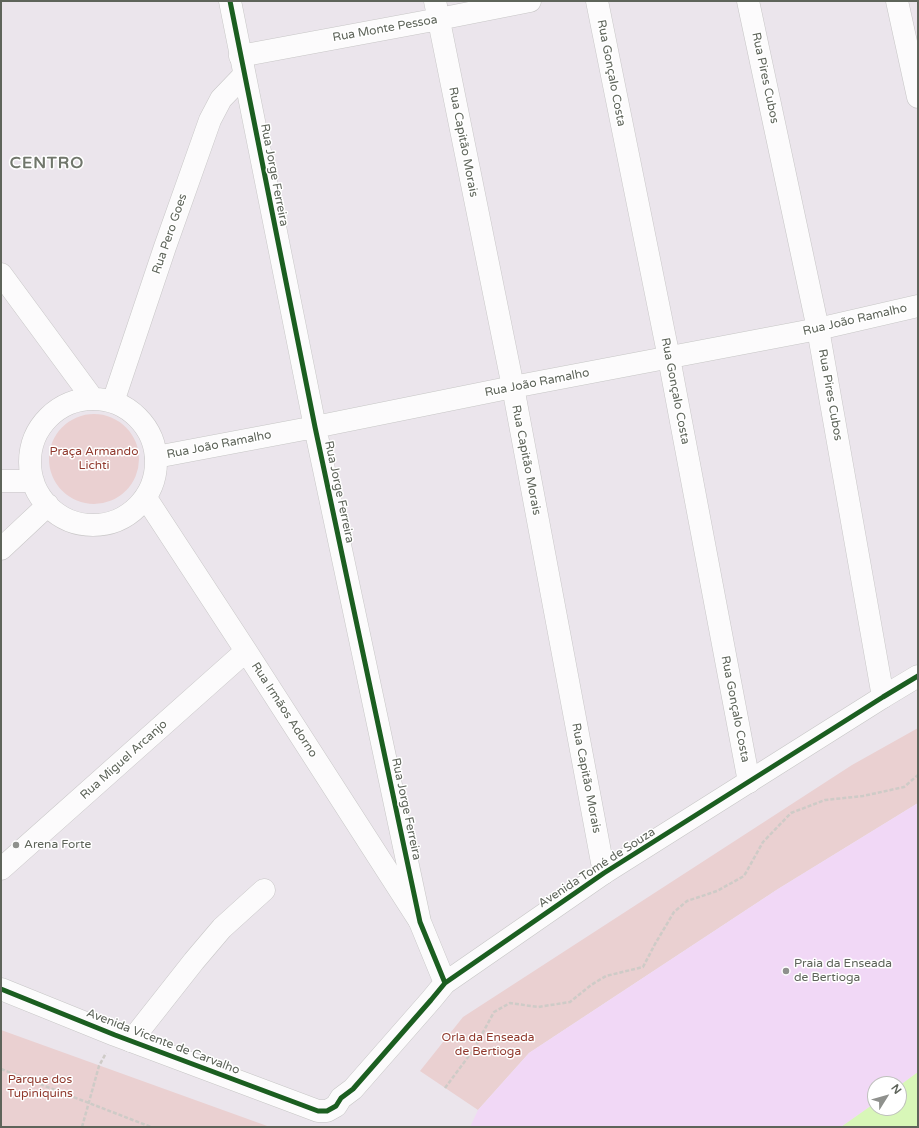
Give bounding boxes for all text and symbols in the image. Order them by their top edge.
street label: Rua Monte Pessoa [331,13,439,45]
street label: Rua Gonçalo Costa [594,18,628,128]
street label: Rua Pires Cubos [748,31,782,125]
street label: Rua Capitão Morais [445,86,481,198]
street label: Rua Jorge Ferreira [257,122,291,228]
district label: CENTRO [10,154,84,174]
street label: Rua Pero Goes [149,192,191,276]
street label: Rua João Ramalho [802,301,908,339]
street label: Rua Gonçalo Costa [658,336,692,446]
street label: Rua Pires Cubos [815,348,845,442]
street label: Rua João Ramalho [483,366,591,400]
street label: Rua Capitão Morais [508,404,544,516]
street label: Rua João Ramalho [165,428,273,462]
street label: Rua Jorge Ferreira [321,440,357,544]
park label: Praça Armando Lichti [50,445,138,473]
street label: Rua Gonçalo Costa [718,654,752,764]
street label: Rua Irmãos Adorno [248,660,320,760]
street label: Rua Miguel Arcanjo [78,717,170,803]
street label: Rua Capitão Morais [568,722,604,834]
street label: Rua Jorge Ferreira [388,757,424,861]
street label: Avenida Tomé de Souza [536,825,658,911]
place label: Arena Forte [24,838,91,852]
marker: Arena Forte [11,840,21,850]
place label: Praia da Enseada de Bertioga [794,957,892,985]
marker: Praia da Enseada de Bertioga [781,966,791,976]
street label: Avenida Vicente de Carvalho [84,1006,242,1078]
park label: Orla da Enseada de Bertioga [441,1031,535,1059]
park label: Parque dos Tupiniquins [7,1073,73,1101]
north arrow [867,1076,907,1116]
text: N [888,1082,904,1097]

